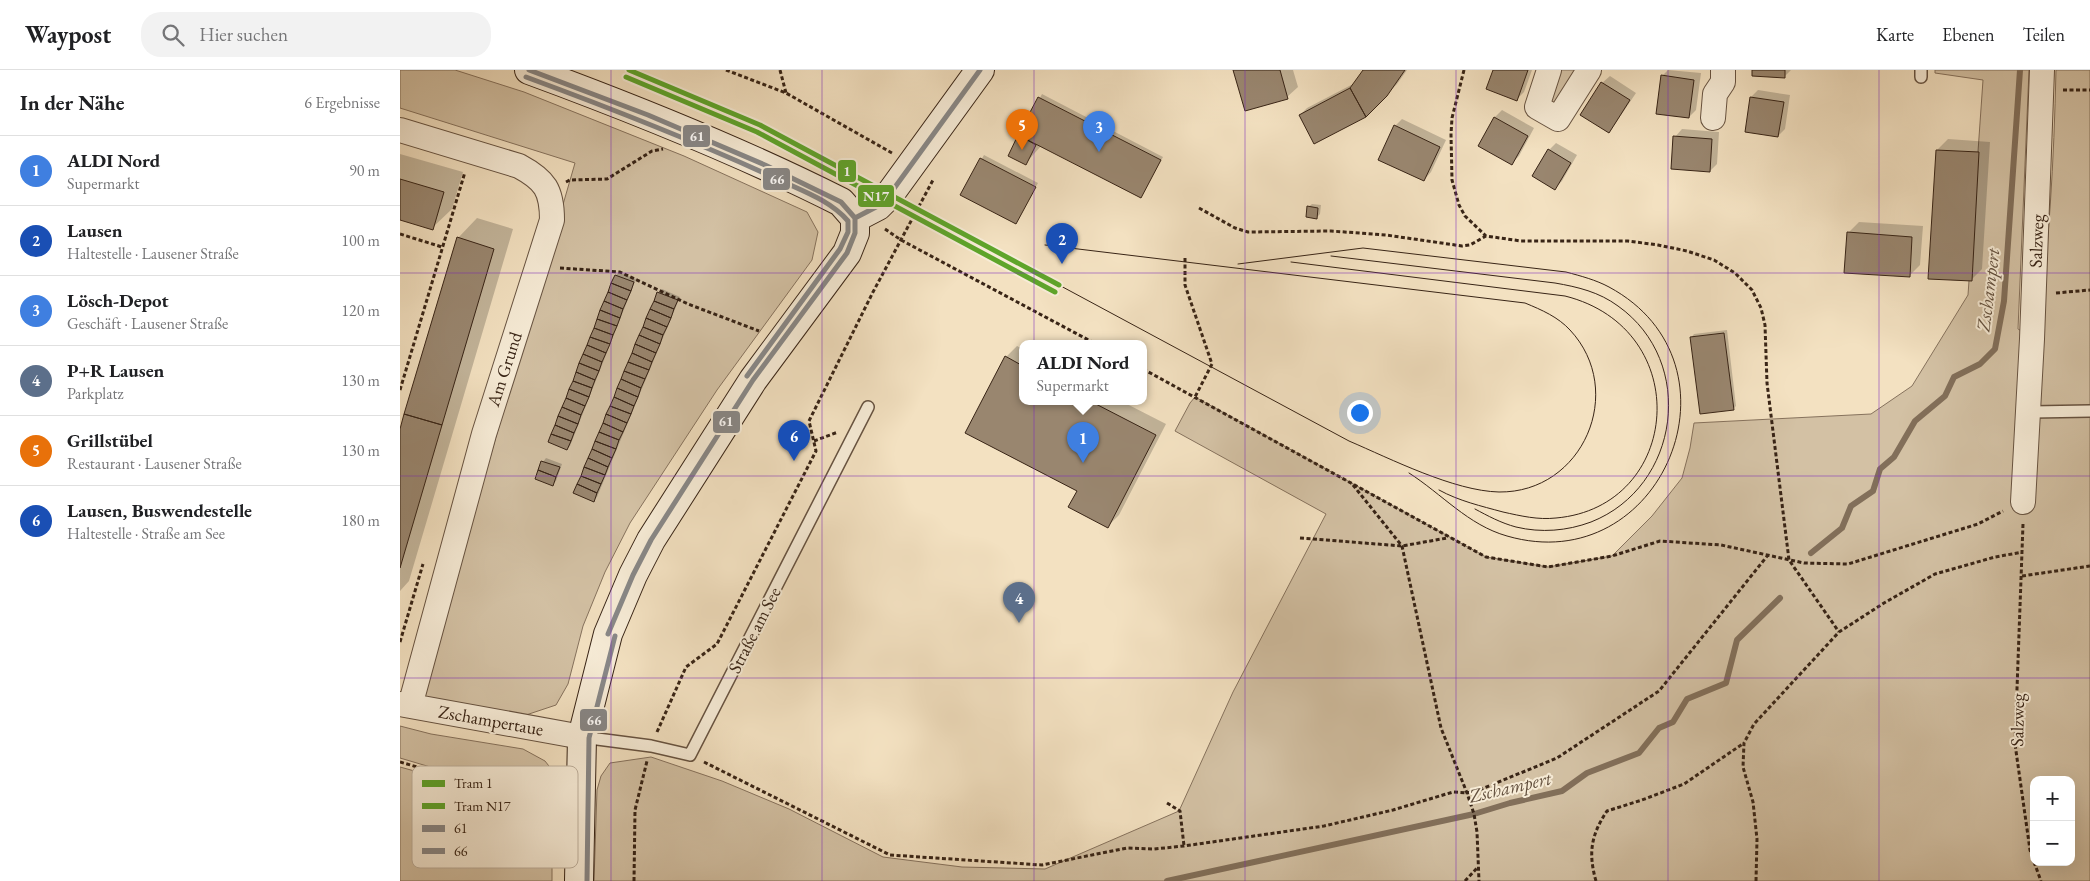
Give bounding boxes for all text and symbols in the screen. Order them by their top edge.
search box [141,12,491,57]
text: Waypost [25,19,111,50]
icon: search [159,21,187,49]
text: Hier suchen [199,22,288,47]
text: Karte [1876,23,1914,46]
text: Ebenen [1942,23,1995,46]
text: Teilen [2023,23,2065,46]
text: In der Nähe [20,89,125,116]
text: 6 Ergebnisse [304,92,380,113]
pin: 5 [1006,109,1038,150]
pin: 3 [1083,111,1115,152]
line badge: 61 [682,124,711,148]
text: 61 [690,127,704,145]
text: ALDI Nord [67,148,160,173]
line badge: 1 [837,159,857,183]
text: 1 [32,160,40,181]
text: 90 m [349,160,380,181]
text: 1 [843,162,851,180]
line badge: 66 [762,167,791,191]
text: 66 [770,170,785,188]
text: Supermarkt [67,173,139,194]
line badge: N17 [857,184,895,208]
text: N17 [863,187,890,205]
street label: Salzweg [2024,214,2048,268]
text: Lausen [67,218,122,243]
pin: 2 [1046,223,1078,264]
text: 2 [32,230,40,251]
text: 100 m [341,230,380,251]
text: Haltestelle · Lausener Straße [67,243,239,264]
water label: Zschampert [1970,246,2006,334]
text: Lösch-Depot [67,288,169,313]
text: 3 [32,300,40,321]
text: 120 m [341,300,380,321]
text: Geschäft · Lausener Straße [67,313,228,334]
street label: Am Grund [481,328,527,410]
popup [1019,340,1147,405]
text: ALDI Nord [1036,350,1130,375]
text: P+R Lausen [67,358,164,383]
text: 4 [32,370,40,391]
text: 130 m [341,370,380,391]
text: Supermarkt [1036,375,1109,396]
text: Parkplatz [67,383,124,404]
your location [1347,400,1373,426]
line badge: 61 [712,410,741,434]
text: 61 [719,412,733,430]
pin: 6 [778,420,810,461]
pin: 1 [1067,422,1099,463]
text: Grillstübel [67,428,153,453]
text: 5 [32,440,40,461]
text: 130 m [341,440,380,461]
text: Restaurant · Lausener Straße [67,453,242,474]
text: Lausen, Buswendestelle [67,498,252,523]
text: 6 [32,510,40,531]
text: 180 m [341,510,380,531]
text: Haltestelle · Straße am See [67,523,225,544]
pin: 4 [1003,582,1035,623]
street label: Straße am See [722,583,786,677]
street label: Salzweg [2005,693,2029,747]
street label: Zschampertaue [437,699,545,741]
line badge: 66 [579,708,608,732]
text: 66 [587,711,602,729]
water label: Zschampert [1465,765,1555,809]
legend [412,766,578,868]
text: Tram 1 [454,774,493,792]
map controls [2030,776,2075,866]
button: + [2030,776,2075,821]
text: Tram N17 [454,797,511,815]
text: 61 [454,819,467,837]
button: − [2030,821,2075,866]
text: 66 [454,842,468,860]

